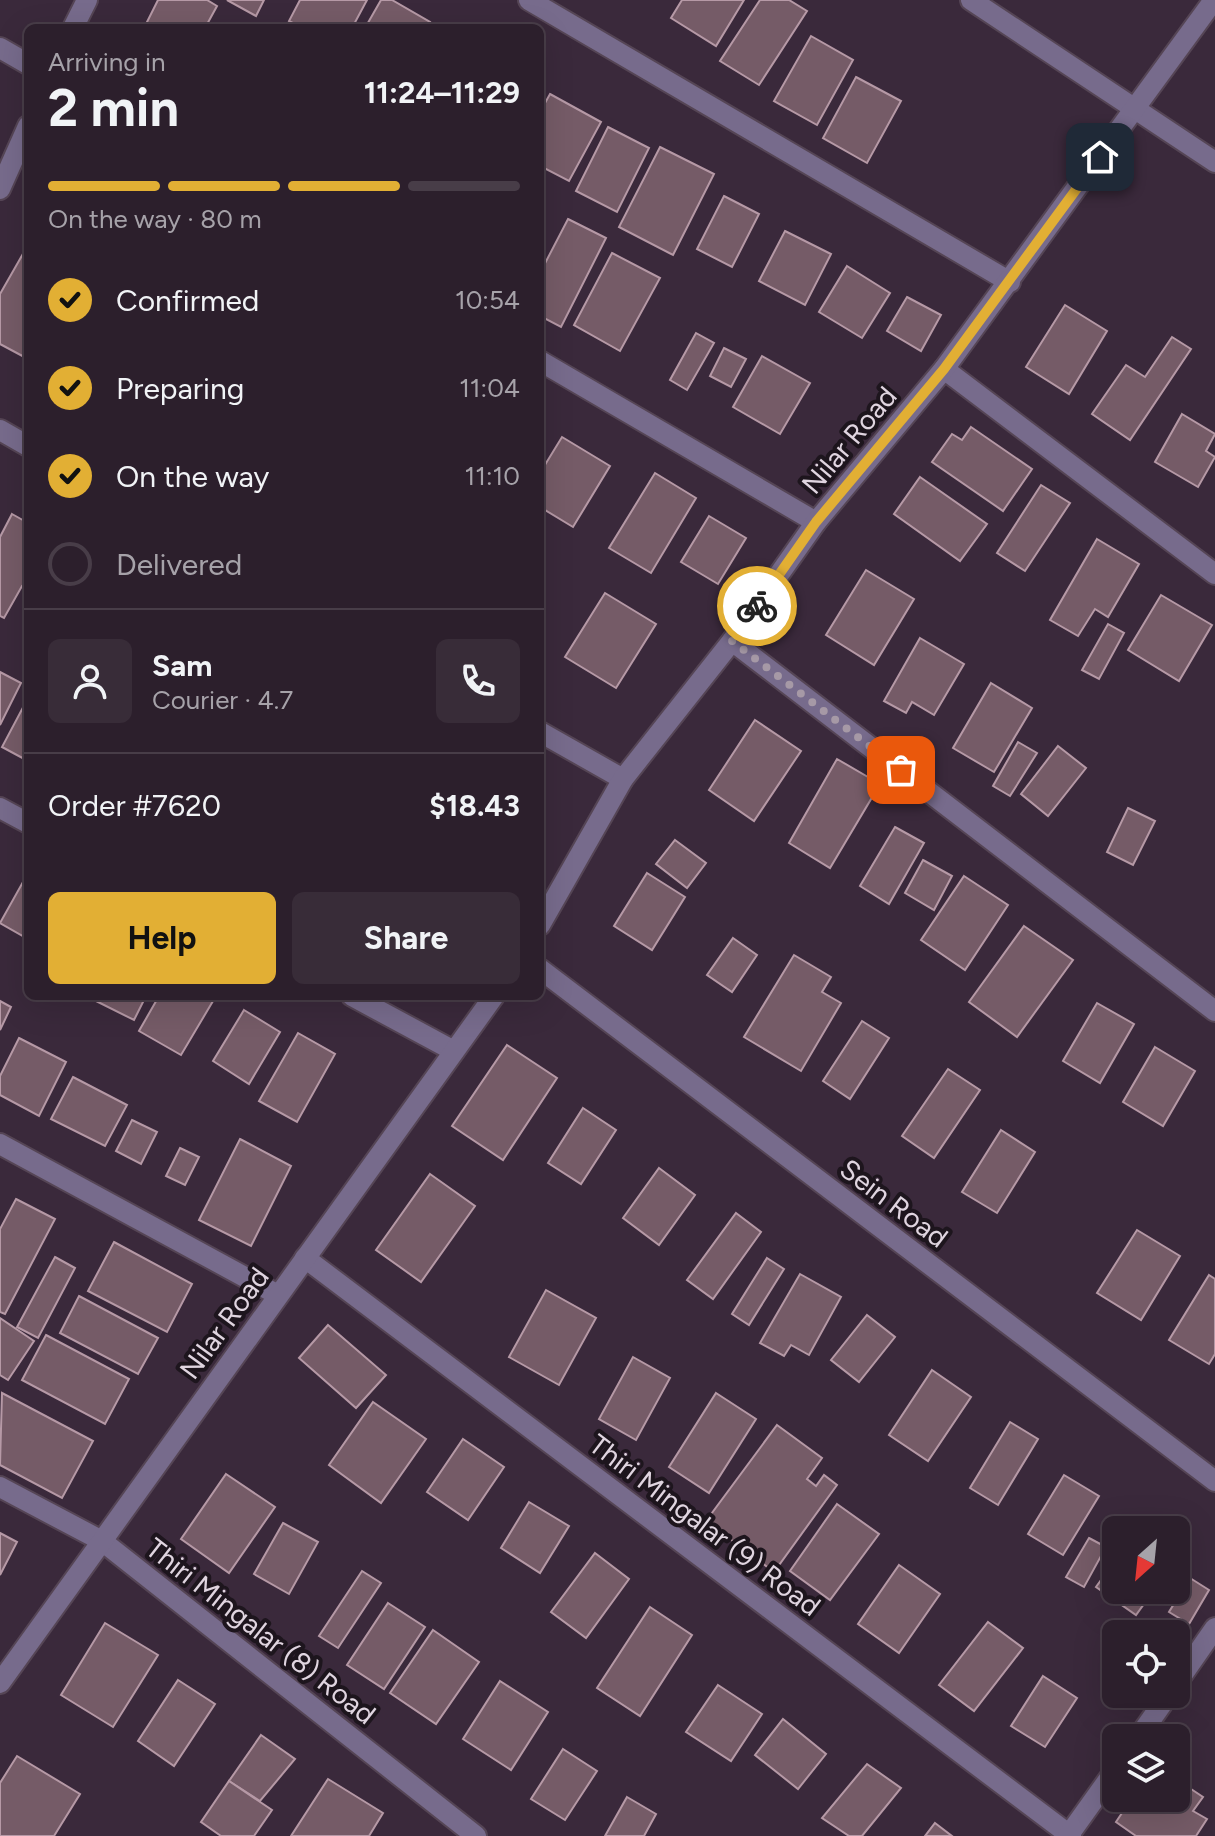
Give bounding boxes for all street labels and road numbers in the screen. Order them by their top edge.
street label: Nilar Road [794,379,904,501]
street label: Sein Road [833,1152,955,1254]
street label: Nilar Road [172,1261,276,1385]
street label: Thiri Mingalar (9) Road [583,1427,827,1623]
street label: Thiri Mingalar (8) Road [139,1531,383,1731]

